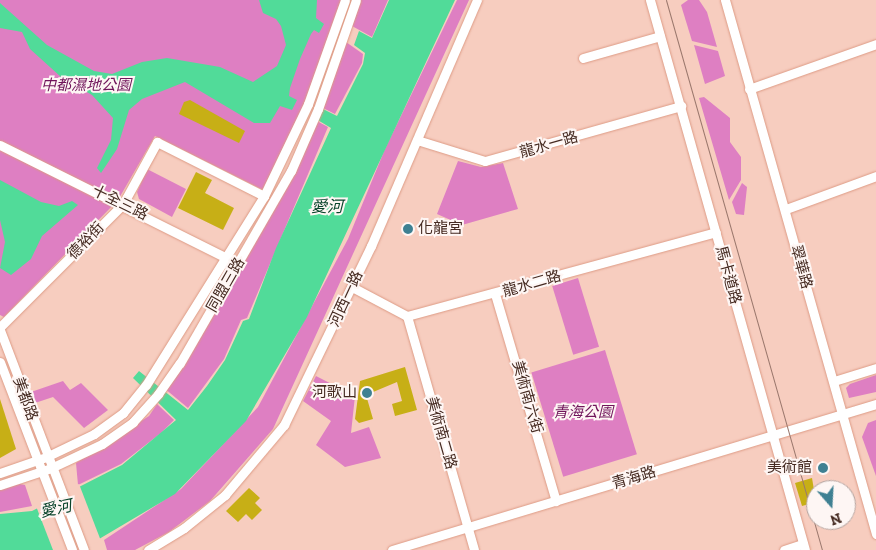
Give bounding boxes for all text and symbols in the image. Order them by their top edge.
park label: 中都濕地公園 [41,77,131,95]
street label: 龍水一路 [518,128,580,162]
street label: 十全三路 [89,182,151,224]
water label: 愛河 [311,197,343,217]
street label: 德裕街 [64,219,108,263]
place label: 化龍宮 [418,220,463,238]
marker: 化龍宮 [402,223,414,235]
street label: 翠華路 [786,243,816,291]
street label: 馬卡道路 [712,244,744,306]
street label: 同盟三路 [203,255,249,315]
street label: 龍水二路 [501,267,563,301]
street label: 河西一路 [325,268,367,330]
street label: 美術南六街 [508,358,546,436]
street label: 美都路 [9,375,41,423]
place label: 河歌山 [312,384,357,402]
marker: 河歌山 [361,387,373,399]
street label: 美術南二路 [422,394,460,472]
park label: 青海公園 [553,404,613,422]
place label: 美術館 [767,459,812,477]
marker: 美術館 [816,461,830,475]
street label: 青海路 [610,463,658,493]
north arrow [806,480,856,530]
water label: 愛河 [38,496,74,522]
text: N [828,509,844,528]

